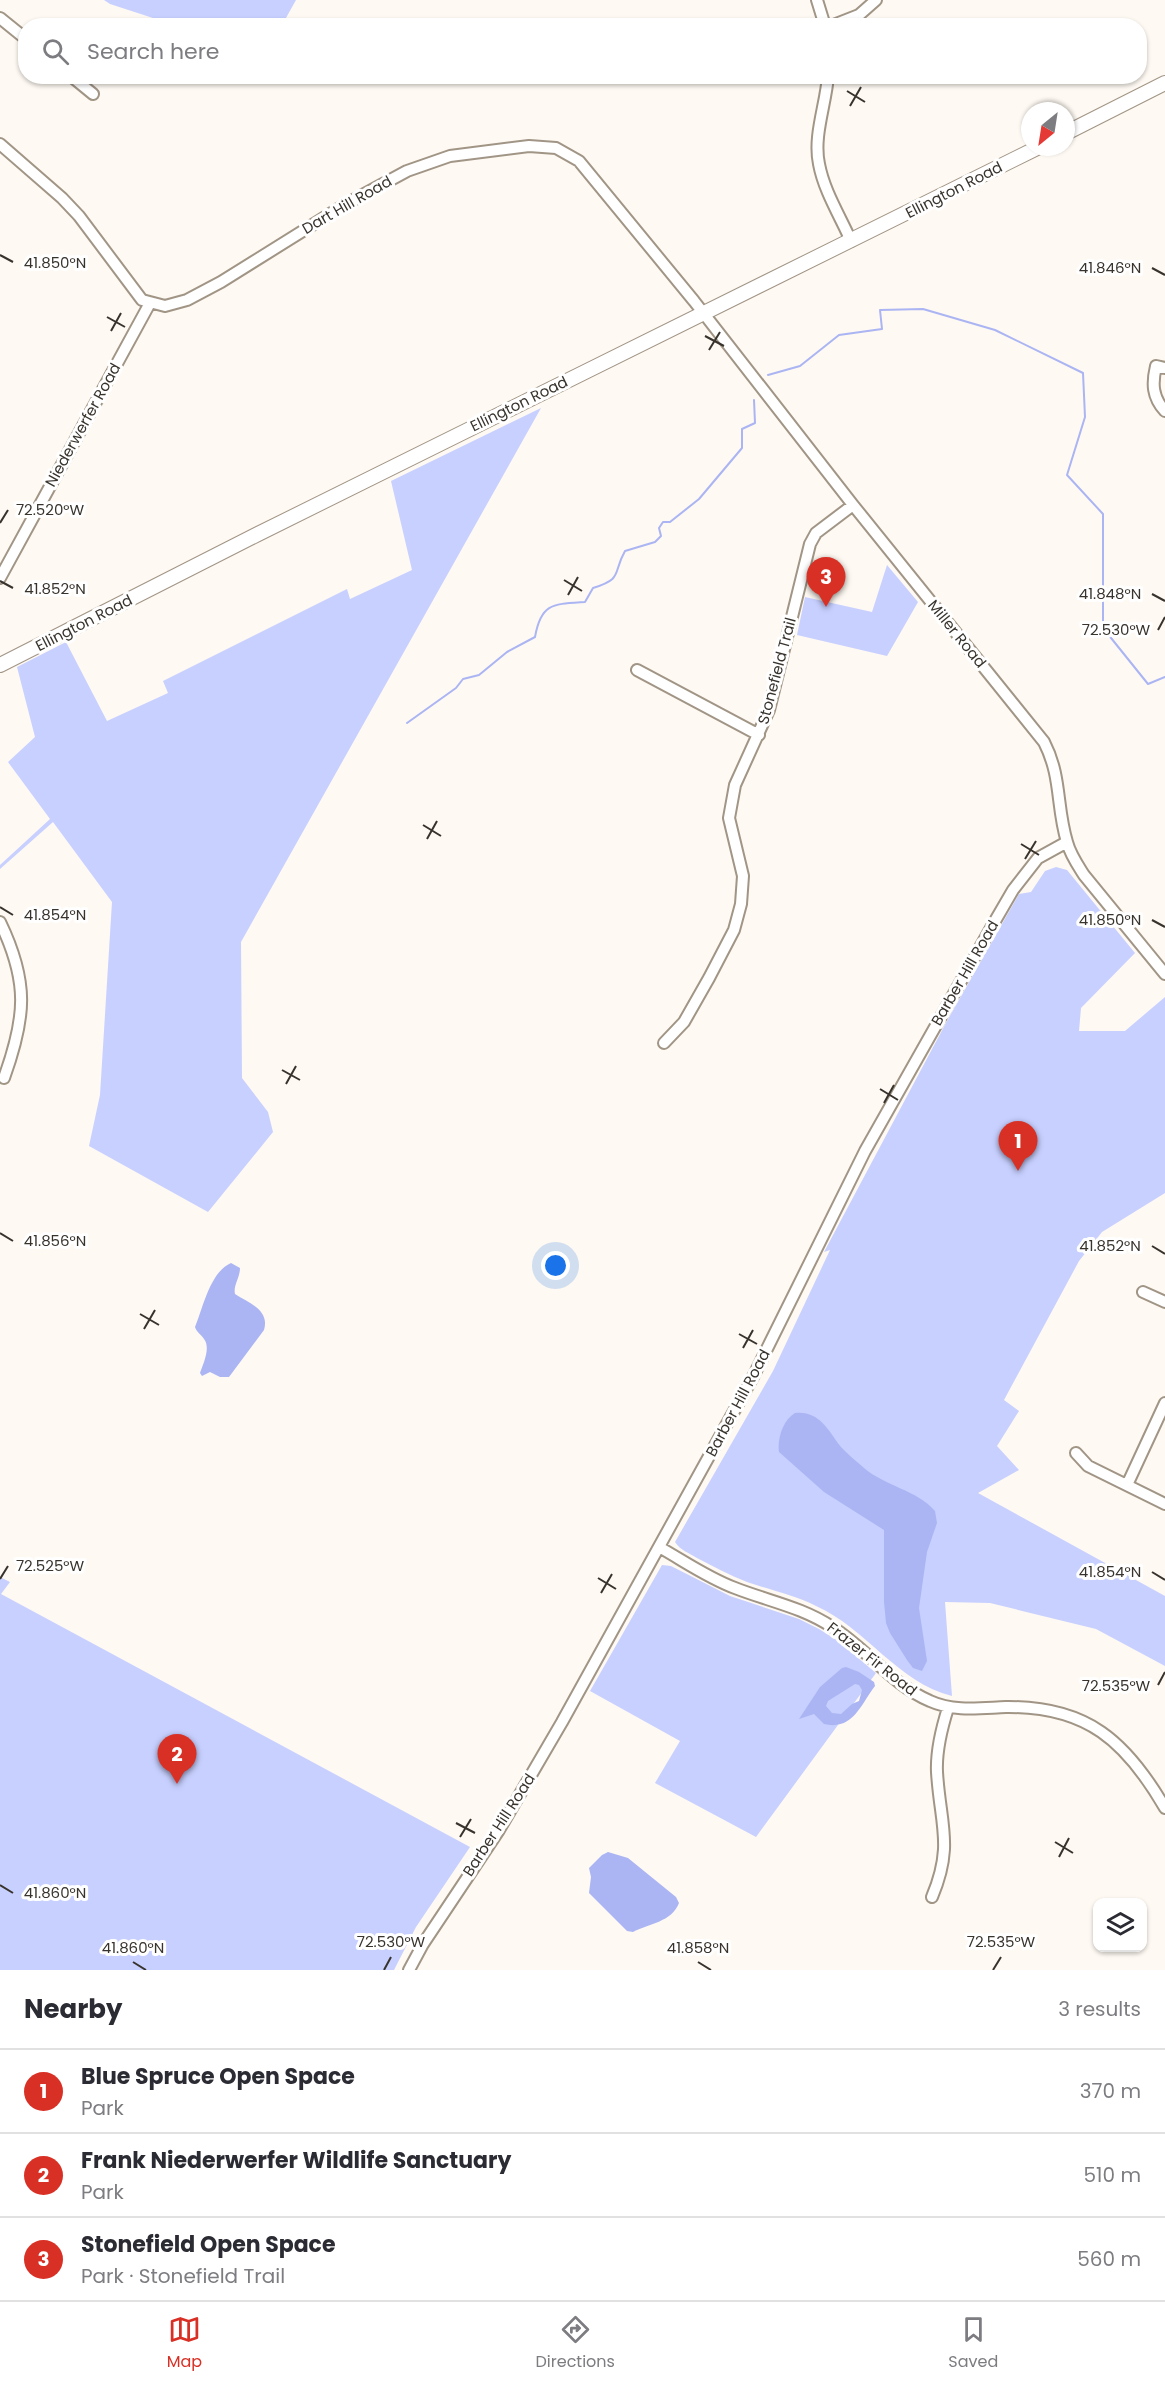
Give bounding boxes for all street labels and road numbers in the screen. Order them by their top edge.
street label: Ellington Road [902,156,1006,223]
street label: Dart Hill Road [298,170,395,239]
street label: Niederwerfer Road [40,359,125,490]
street label: Ellington Road [466,371,571,436]
street label: Ellington Road [32,589,136,656]
street label: Miller Road [923,595,991,672]
street label: Stonefield Trail [752,615,801,727]
street label: Barber Hill Road [926,916,1003,1029]
street label: Barber Hill Road [700,1346,775,1460]
street label: Frazer Fir Road [823,1617,922,1700]
street label: Barber Hill Road [458,1769,540,1880]

